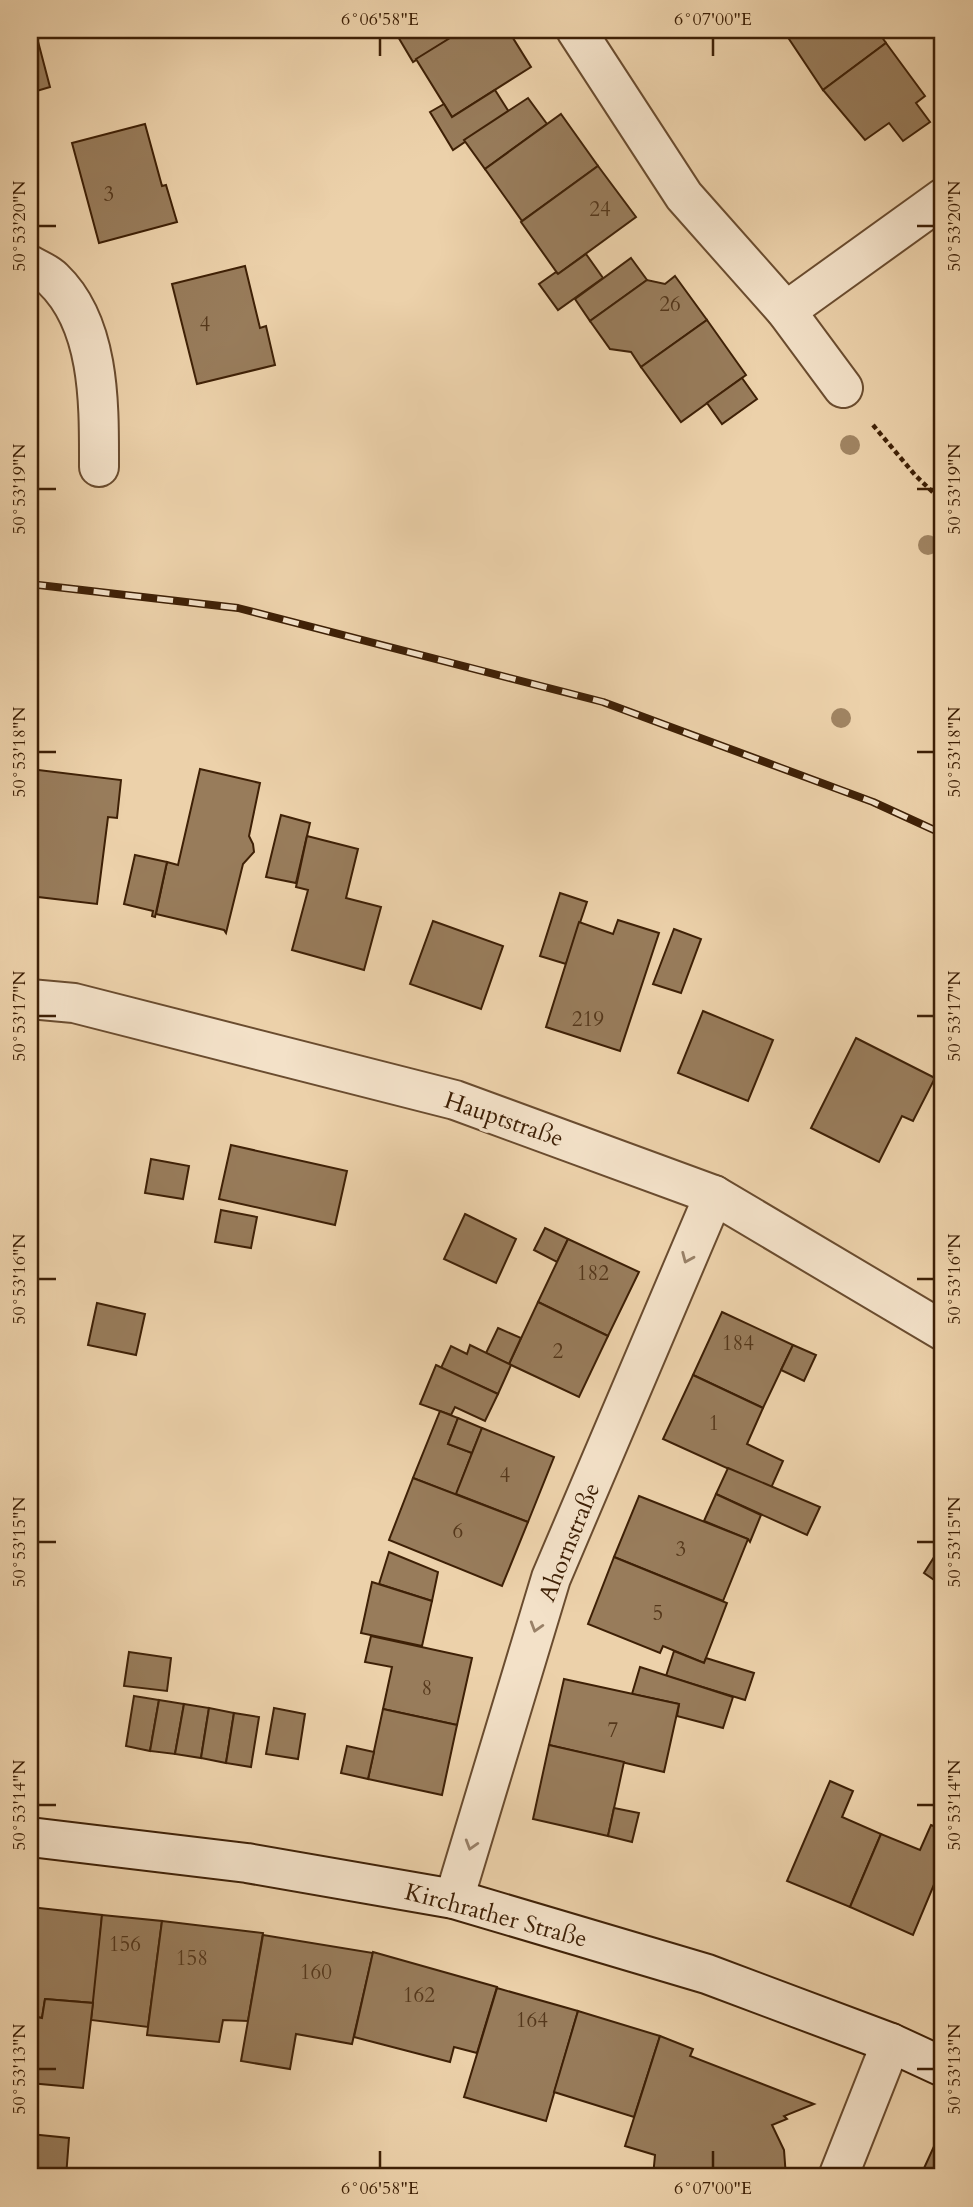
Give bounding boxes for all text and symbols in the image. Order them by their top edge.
text: 6°06'58"E [341,7,419,32]
text: 6°07'00"E [674,7,752,32]
text: 50°53'20"N [7,180,32,272]
house number: 3 [104,180,114,209]
text: 50°53'20"N [942,180,967,272]
house number: 24 [589,195,611,224]
house number: 26 [659,290,681,319]
house number: 4 [200,310,211,339]
text: 50°53'19"N [7,443,32,535]
text: 50°53'19"N [942,443,967,535]
text: 50°53'18"N [7,706,32,798]
text: 50°53'18"N [942,706,967,798]
text: 50°53'17"N [7,970,32,1062]
text: 50°53'17"N [942,970,967,1062]
house number: 219 [572,1005,604,1034]
street label: Hauptstraße [440,1084,568,1155]
text: 50°53'16"N [7,1233,32,1325]
text: 50°53'16"N [942,1233,967,1325]
one-way arrow [681,1251,695,1263]
house number: 182 [577,1259,609,1288]
house number: 184 [722,1329,754,1358]
house number: 2 [553,1337,564,1366]
house number: 1 [709,1409,719,1438]
house number: 4 [500,1461,511,1490]
street label: Ahornstraße [531,1478,608,1607]
text: 50°53'15"N [7,1496,32,1588]
text: 50°53'15"N [942,1496,967,1588]
house number: 6 [453,1517,463,1546]
house number: 3 [676,1535,686,1564]
house number: 5 [653,1599,663,1628]
one-way arrow [530,1621,545,1633]
house number: 8 [422,1674,432,1703]
house number: 7 [608,1716,619,1745]
text: 50°53'14"N [7,1759,32,1851]
text: 50°53'14"N [942,1759,967,1851]
one-way arrow [464,1839,479,1851]
street label: Kirchrather Straße [401,1875,591,1956]
house number: 156 [109,1930,141,1959]
house number: 158 [176,1944,208,1973]
house number: 160 [300,1958,332,1987]
house number: 162 [403,1981,435,2010]
house number: 164 [516,2006,548,2035]
text: 50°53'13"N [7,2023,32,2115]
text: 50°53'13"N [942,2023,967,2115]
text: 6°06'58"E [341,2176,419,2201]
text: 6°07'00"E [674,2176,752,2201]

